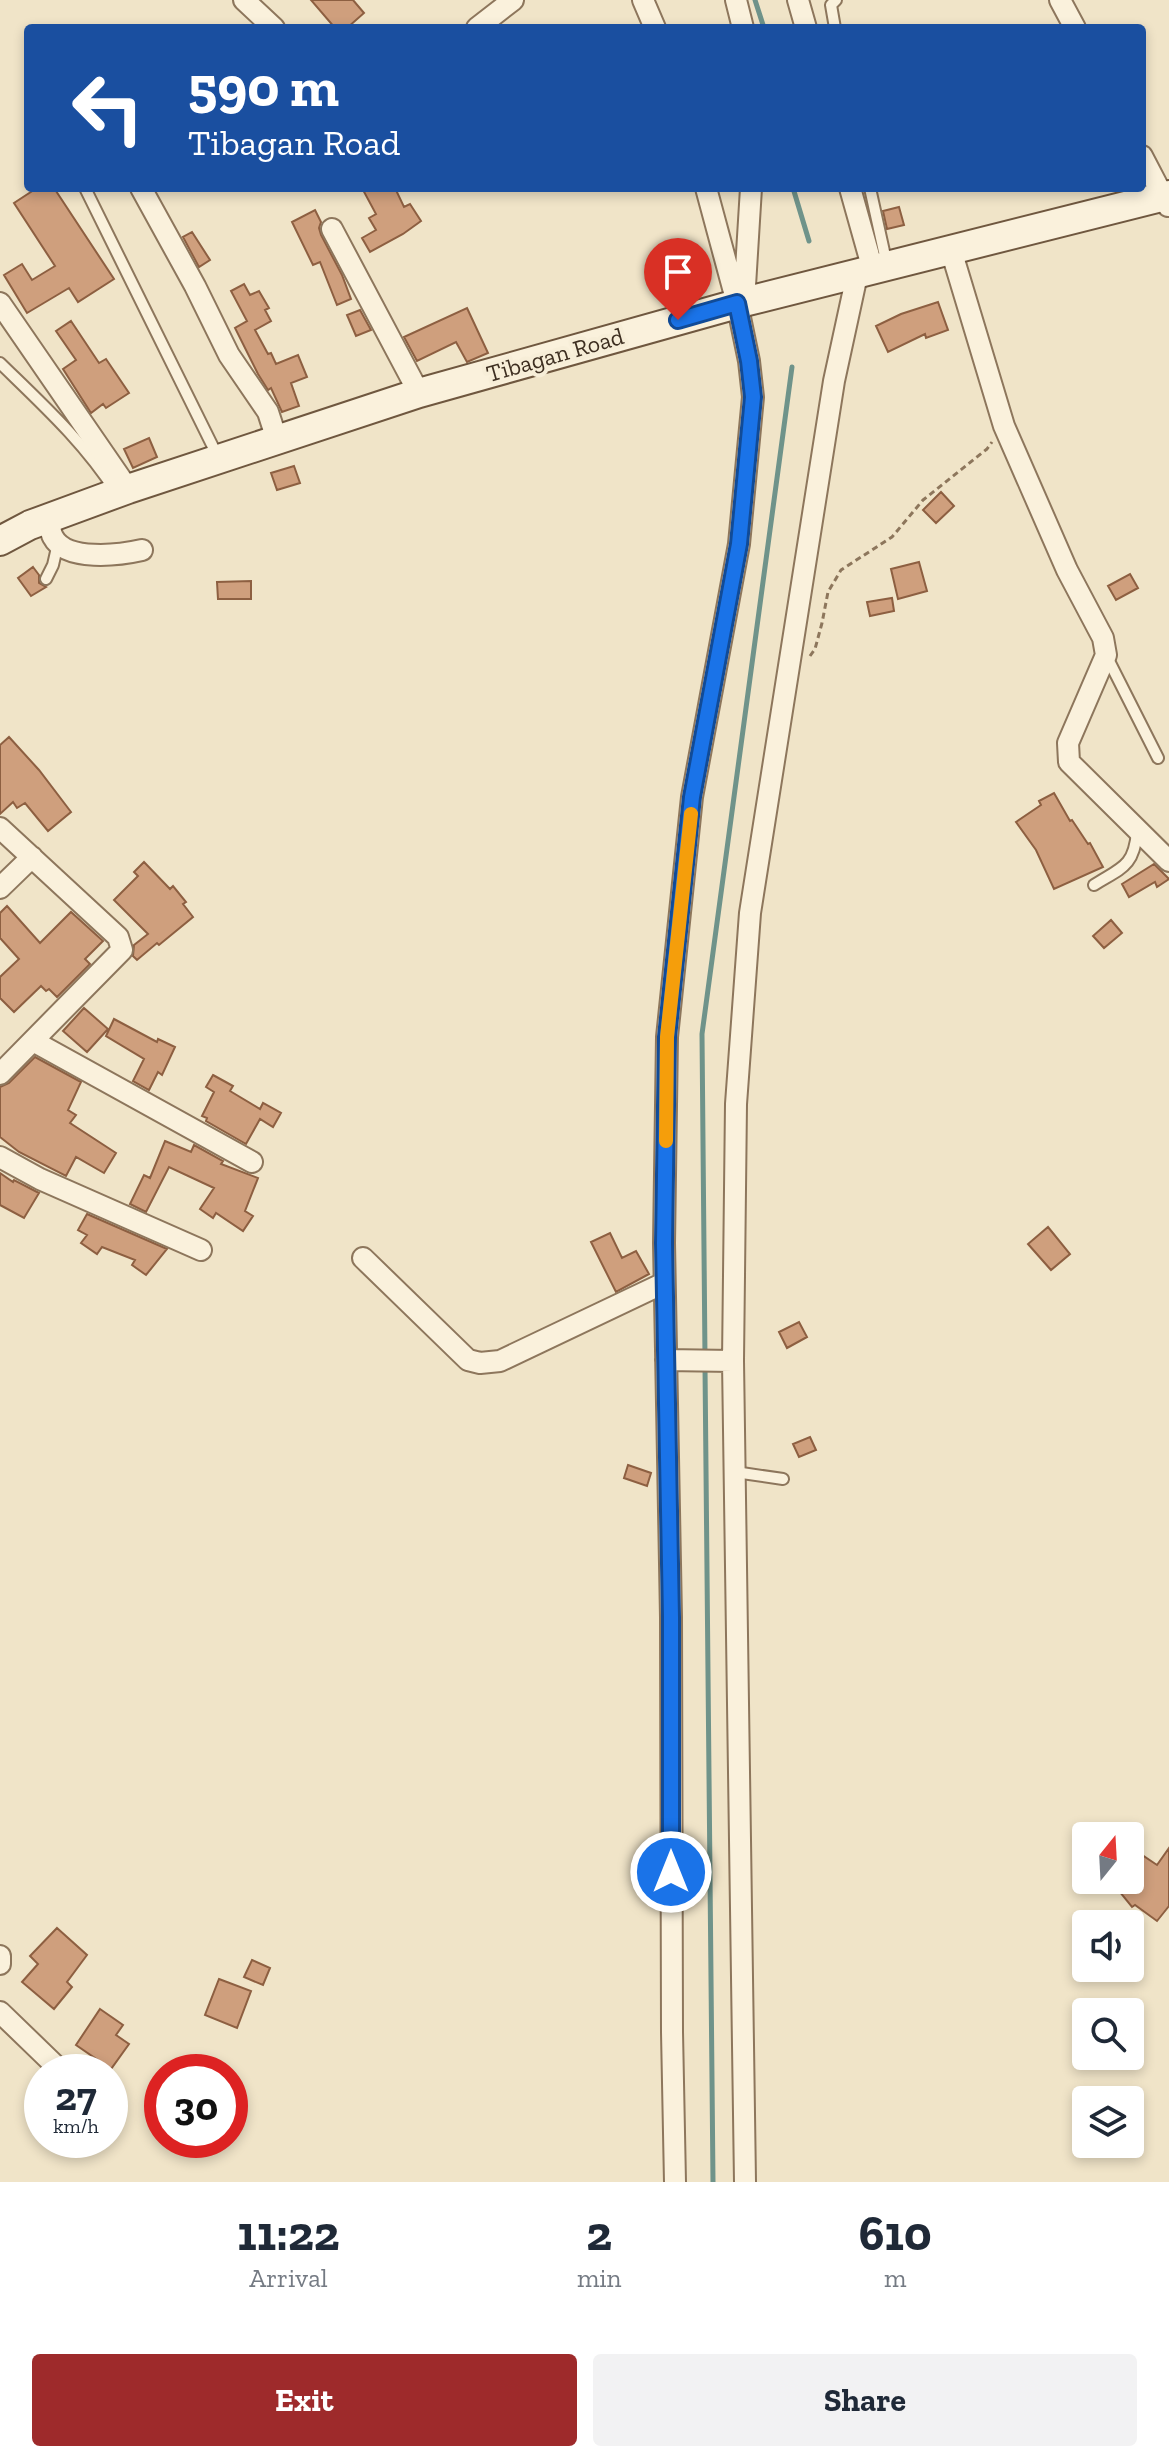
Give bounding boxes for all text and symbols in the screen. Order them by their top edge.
text: 590 m [188,53,339,120]
icon: left [56,56,160,160]
text: Tibagan Road [188,121,400,164]
pin [644,238,712,320]
icon: arrive [656,250,700,294]
street label: Tibagan Road [483,321,627,388]
north arrow [1072,1822,1144,1894]
map controls [1072,1822,1144,2158]
position arrow [629,1830,713,1914]
button: sound [1072,1910,1144,1982]
button: search [1072,1998,1144,2070]
speed limit sign: 30 [144,2054,248,2158]
text: 27 [55,2072,97,2120]
button: layers [1072,2086,1144,2158]
text: km/h [53,2114,99,2138]
text: 11:22 [237,2205,340,2262]
text: 2 [586,2205,612,2262]
text: 610 [859,2205,932,2262]
text: Arrival [249,2262,328,2294]
text: min [577,2262,622,2294]
text: m [884,2262,906,2294]
button: Exit [32,2354,577,2446]
button: Share [593,2354,1137,2446]

